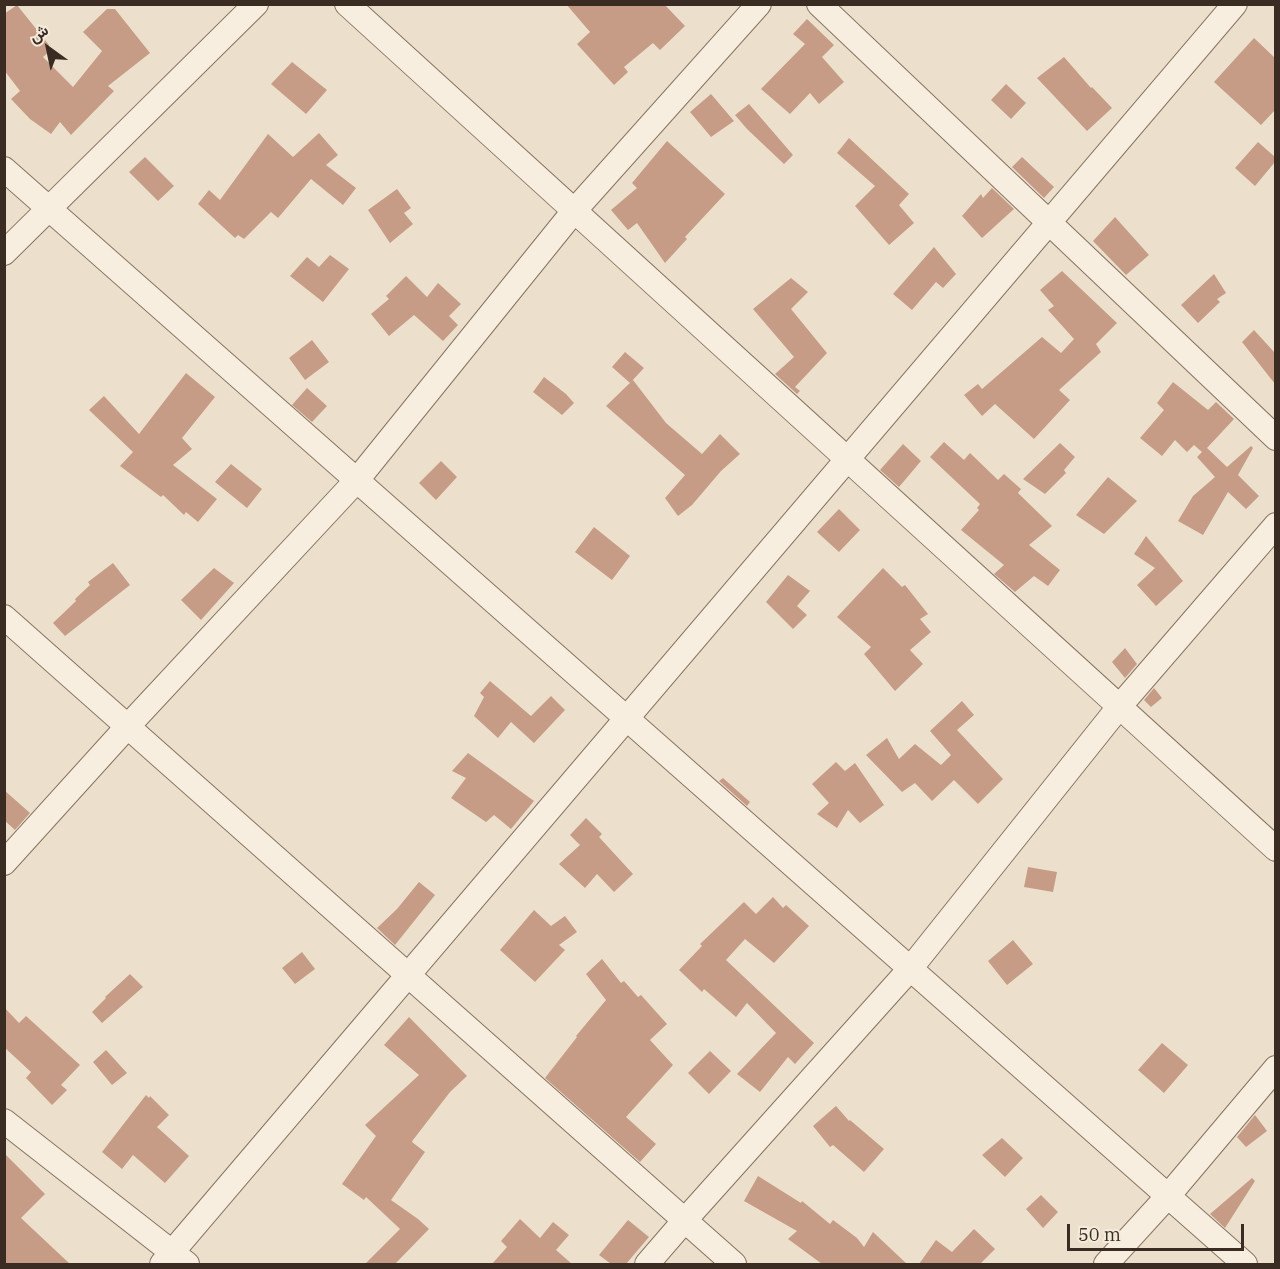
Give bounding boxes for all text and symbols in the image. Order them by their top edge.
north arrow [18,18,78,78]
text: ش [25,19,52,47]
scale bar [1070,1212,1247,1250]
text: 50 m [1078,1223,1121,1246]

